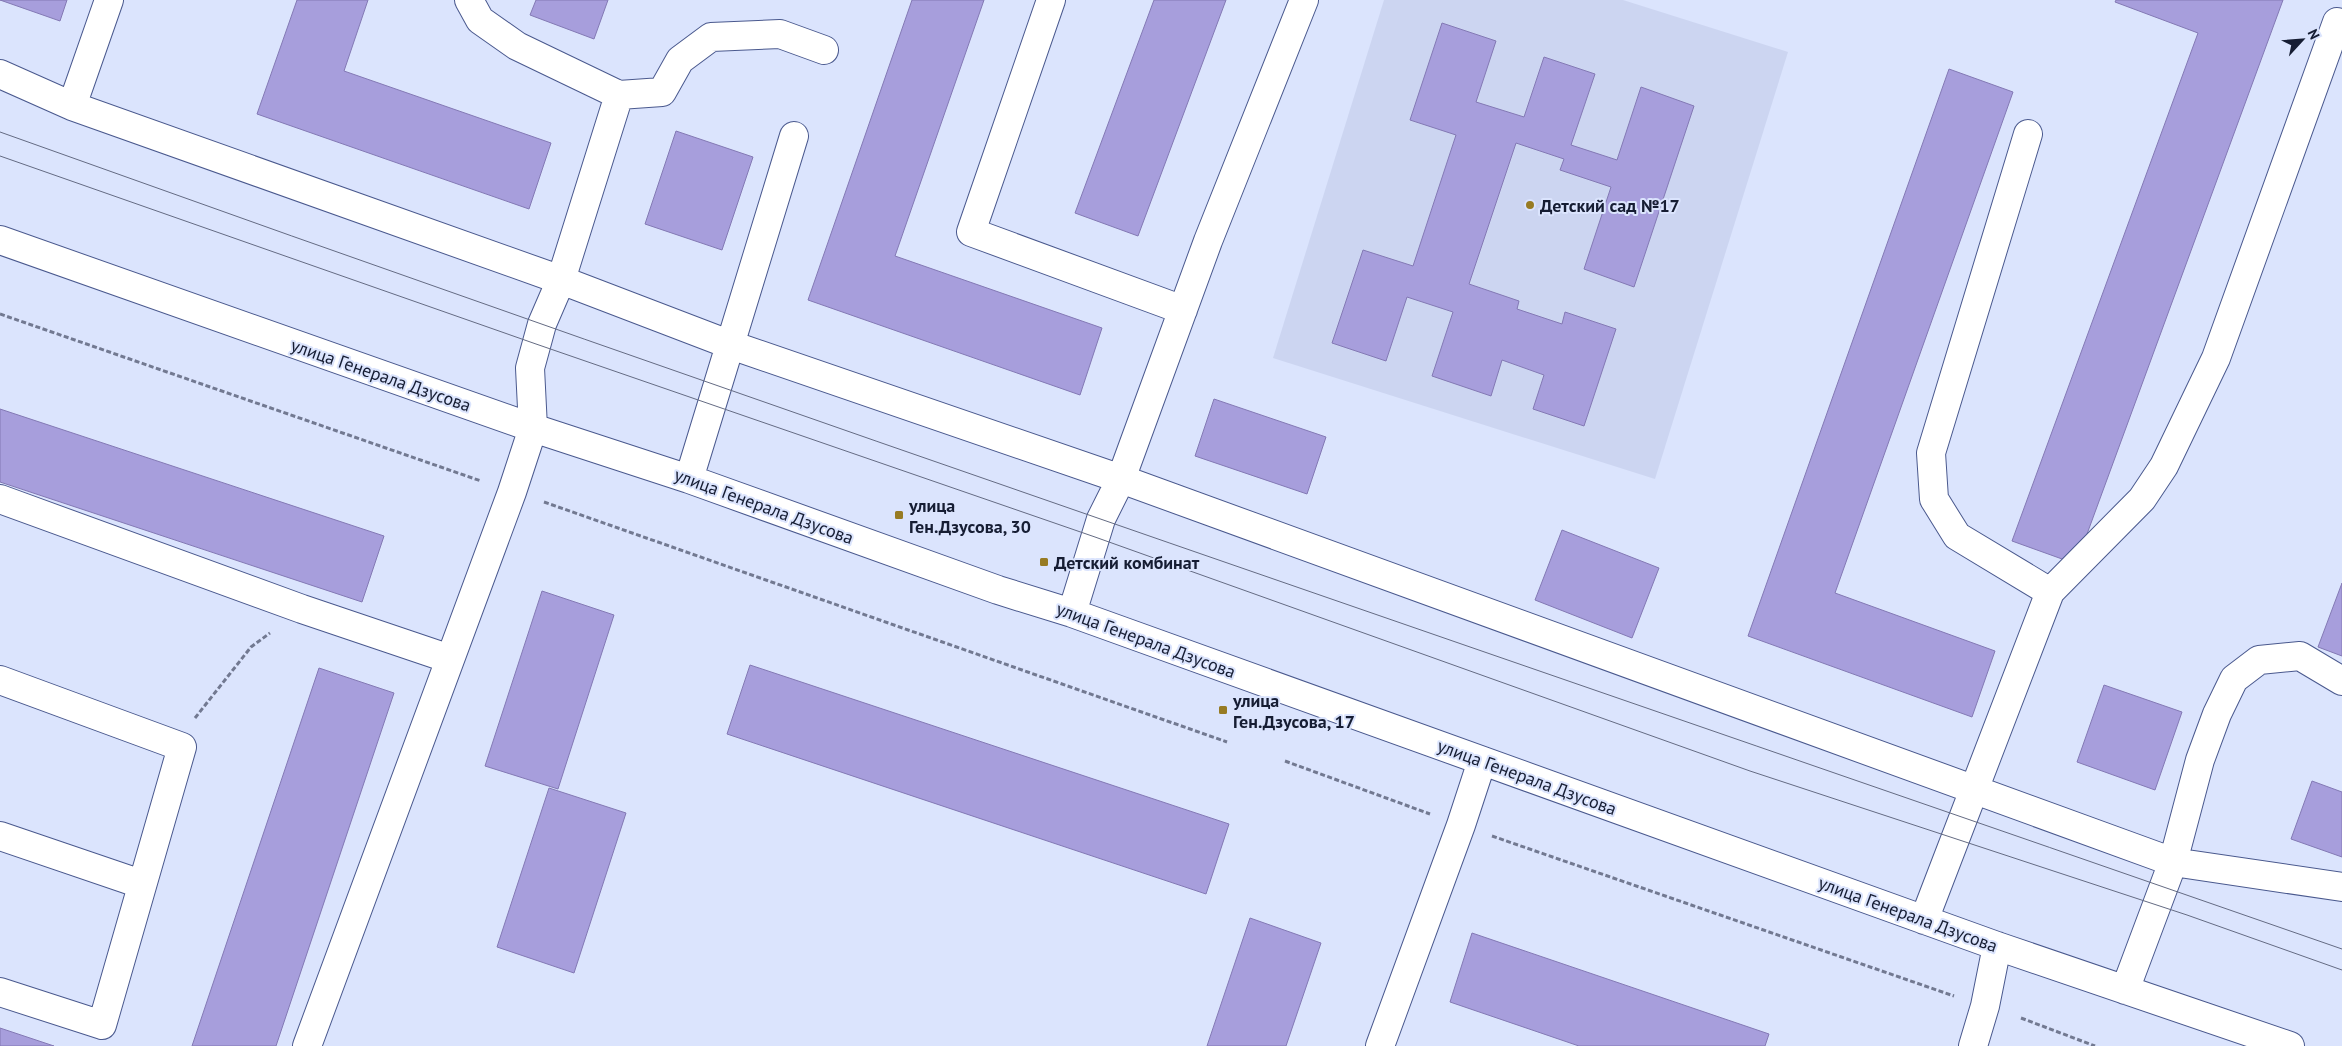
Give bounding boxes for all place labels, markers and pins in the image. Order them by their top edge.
place label: Детский сад №17 [1540,194,1680,217]
marker: Детский сад №17 [1524,199,1536,211]
place label: улица Ген.Дзусова, 30 [908,494,1031,538]
marker: улица Ген.Дзусова, 30 [893,509,905,521]
place label: Детский комбинат [1054,551,1200,574]
marker: Детский комбинат [1038,556,1050,568]
place label: улица Ген.Дзусова, 17 [1232,689,1355,733]
marker: улица Ген.Дзусова, 17 [1217,704,1229,716]

